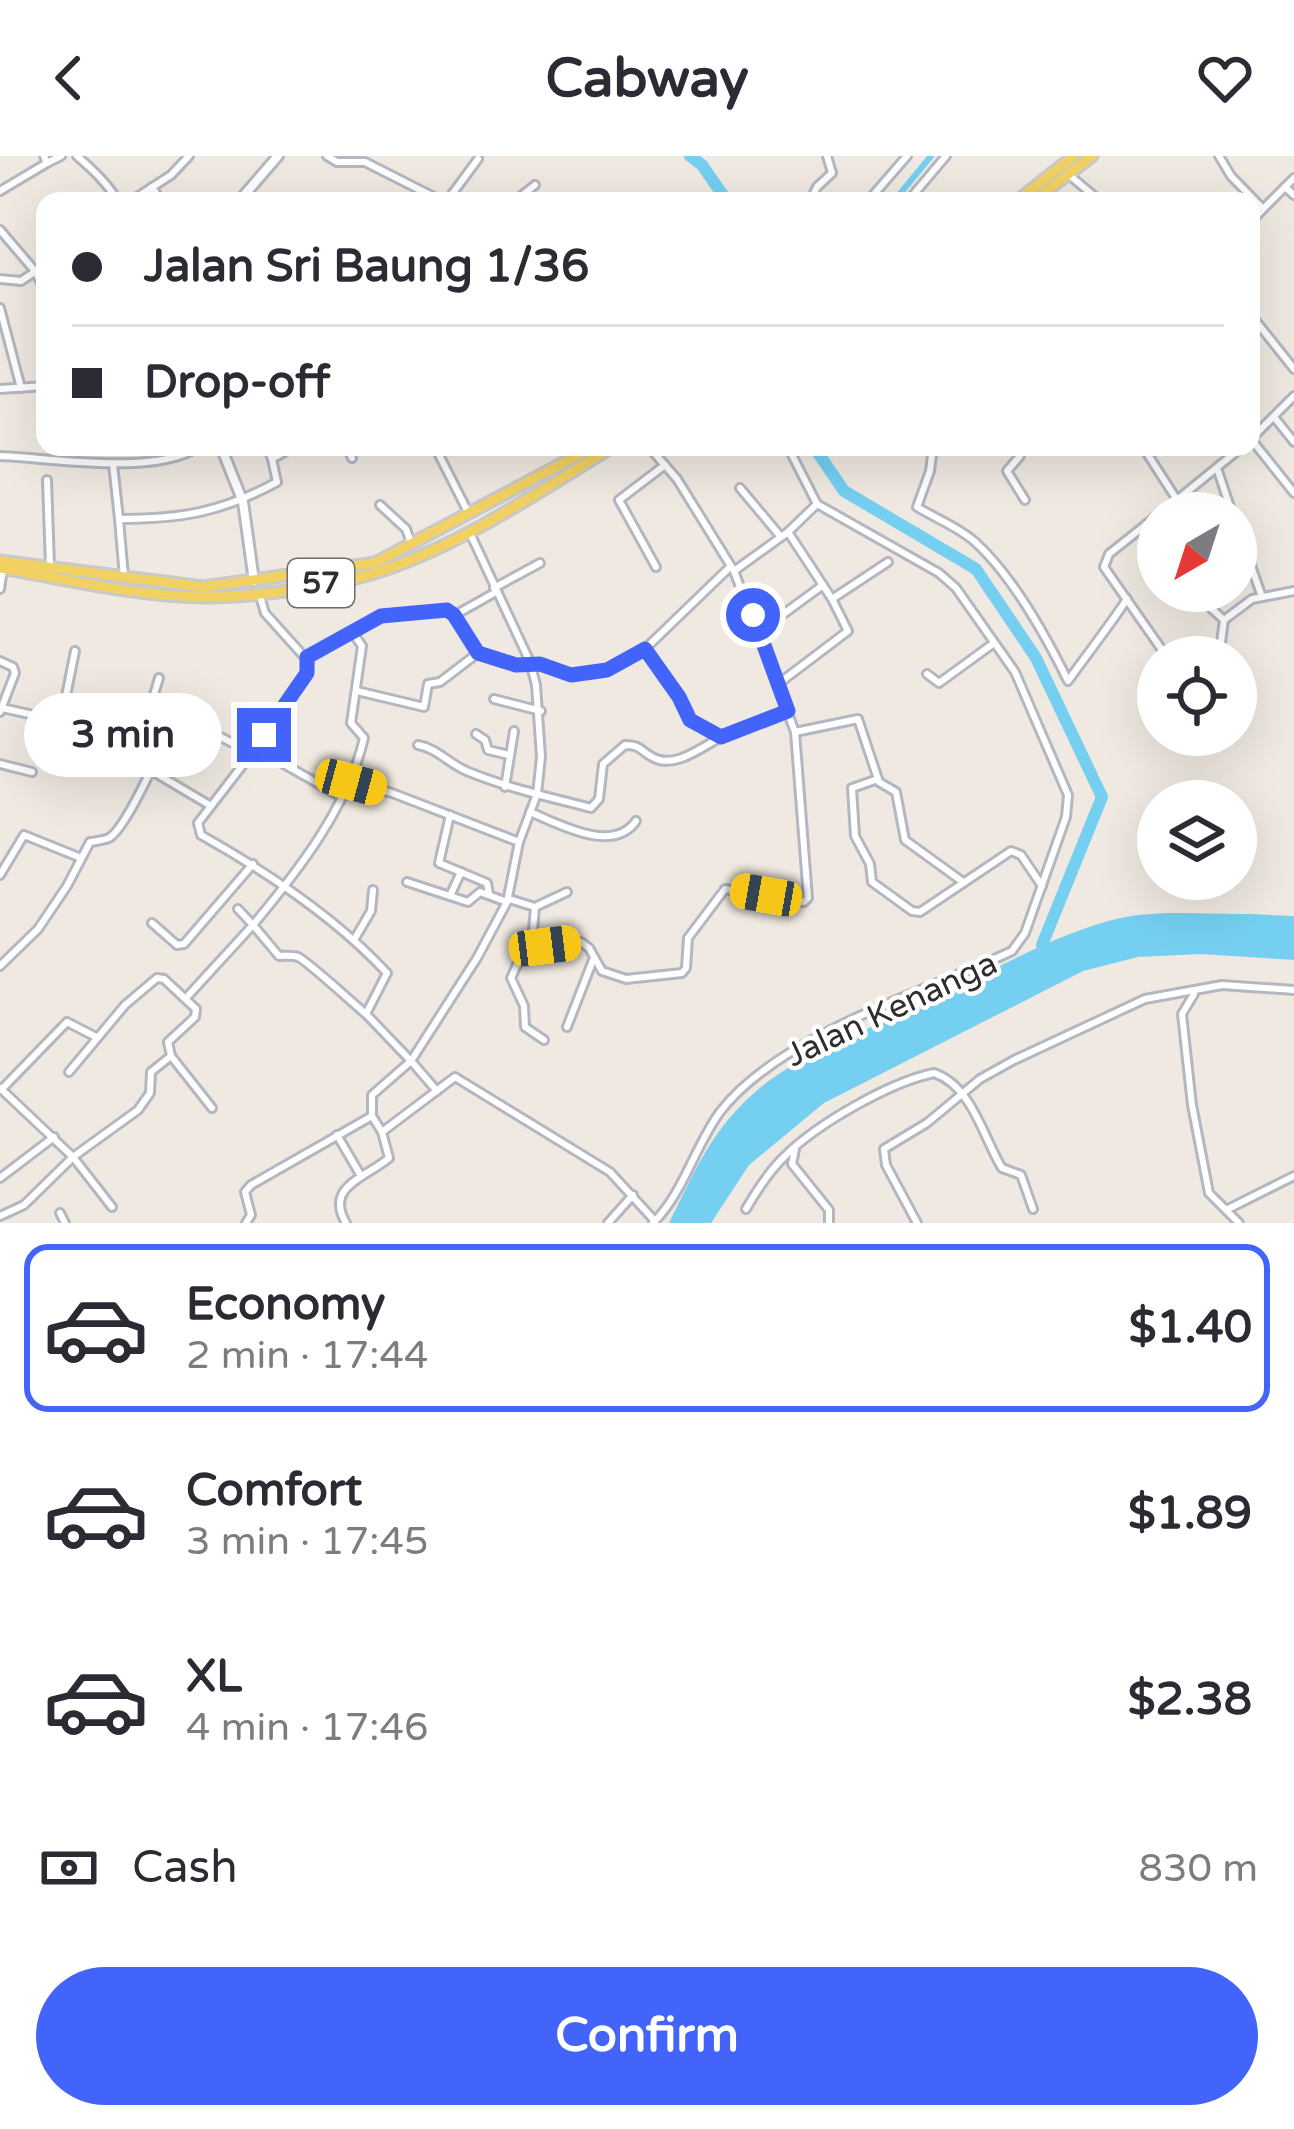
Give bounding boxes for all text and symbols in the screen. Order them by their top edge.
icon: back [36,45,102,111]
icon: heart [1192,45,1258,111]
text: Cabway [546,46,748,111]
text: Jalan Sri Baung 1/36 [144,240,589,294]
text: Drop-off [144,356,330,410]
north arrow [1137,492,1257,612]
map controls [1137,492,1257,900]
road number: 57 [288,559,354,607]
route start [726,588,780,642]
button: locate [1137,636,1257,756]
callout: 3 min [24,693,222,777]
route end [237,708,291,762]
text: 3 min [71,711,175,758]
car [312,755,390,809]
button: layers [1137,780,1257,900]
car [727,871,805,919]
car [507,924,583,968]
street label: Jalan Kenanga [780,943,1003,1075]
icon: car [42,1274,150,1382]
text: Economy [186,1278,385,1332]
text: $1.40 [1129,1301,1252,1355]
text: 2 min · 17:44 [186,1332,428,1379]
icon: car [42,1460,150,1568]
text: Comfort [186,1464,362,1518]
text: $1.89 [1128,1487,1252,1541]
text: 3 min · 17:45 [186,1518,428,1565]
icon: car [42,1646,150,1754]
text: XL [186,1650,242,1704]
text: $2.38 [1128,1673,1252,1727]
text: 4 min · 17:46 [186,1704,428,1751]
icon: cash [36,1835,102,1901]
text: Cash [132,1841,238,1895]
text: 830 m [1139,1845,1258,1892]
button: Confirm [36,1967,1258,2105]

